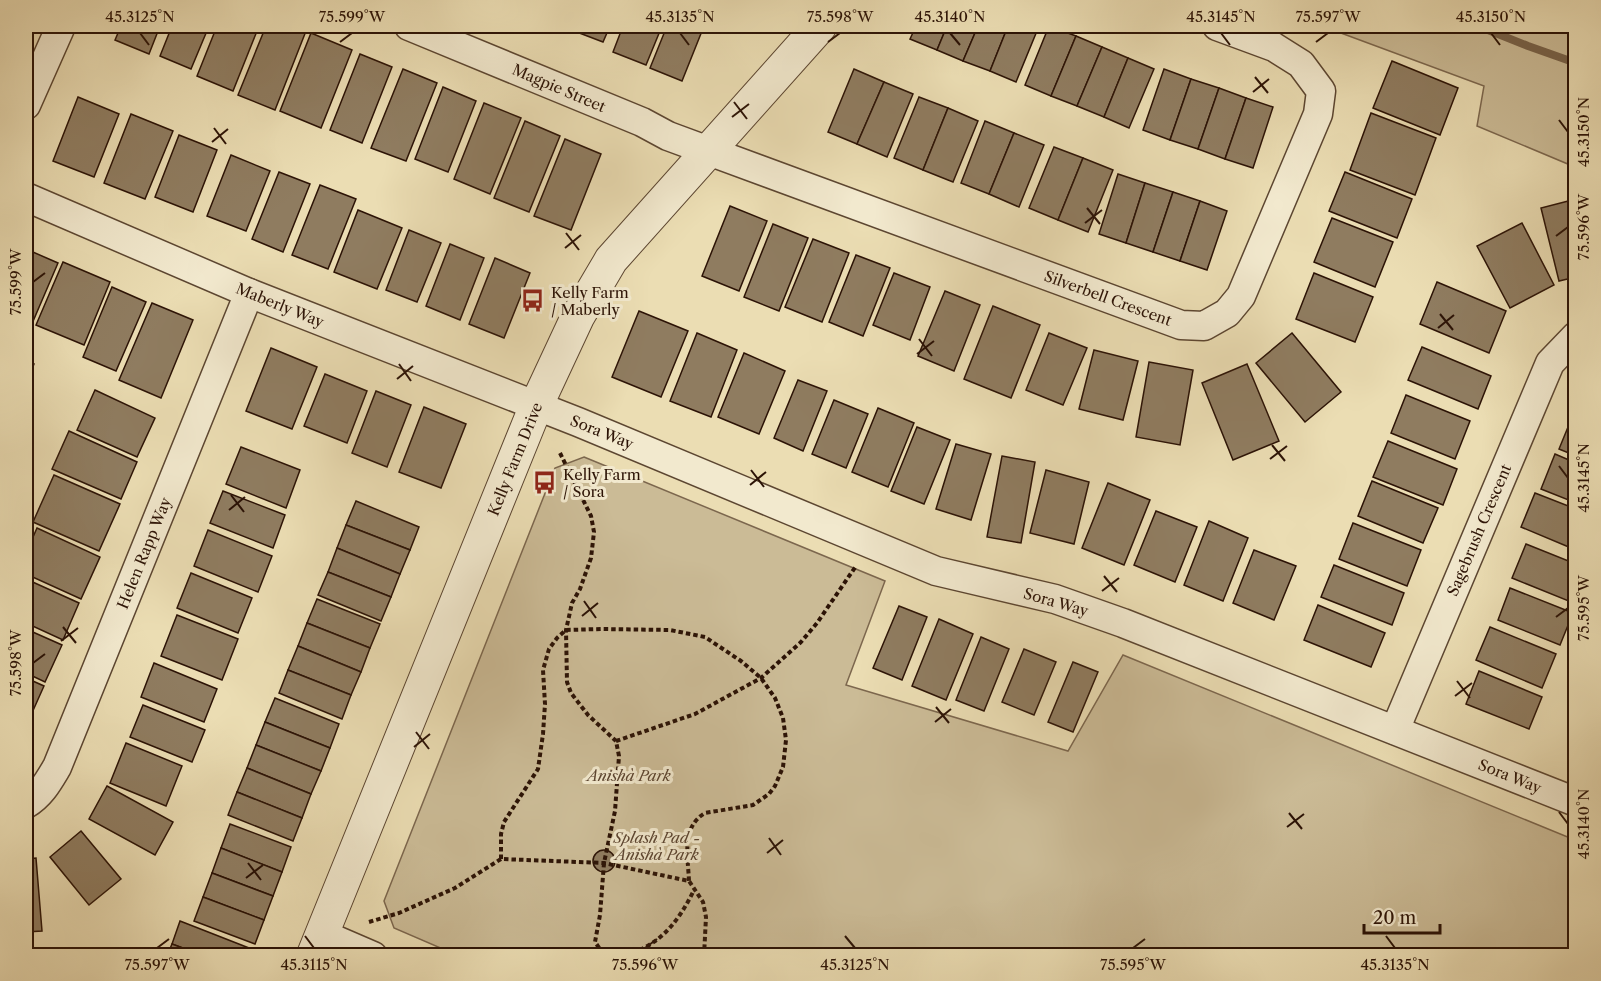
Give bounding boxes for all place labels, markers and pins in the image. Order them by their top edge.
place label: Kelly Farm / Maberly [551,283,629,319]
bus stop icon: Kelly Farm / Maberly [520,288,546,314]
place label: Kelly Farm / Sora [563,465,641,501]
bus stop icon: Kelly Farm / Sora [532,470,558,496]

